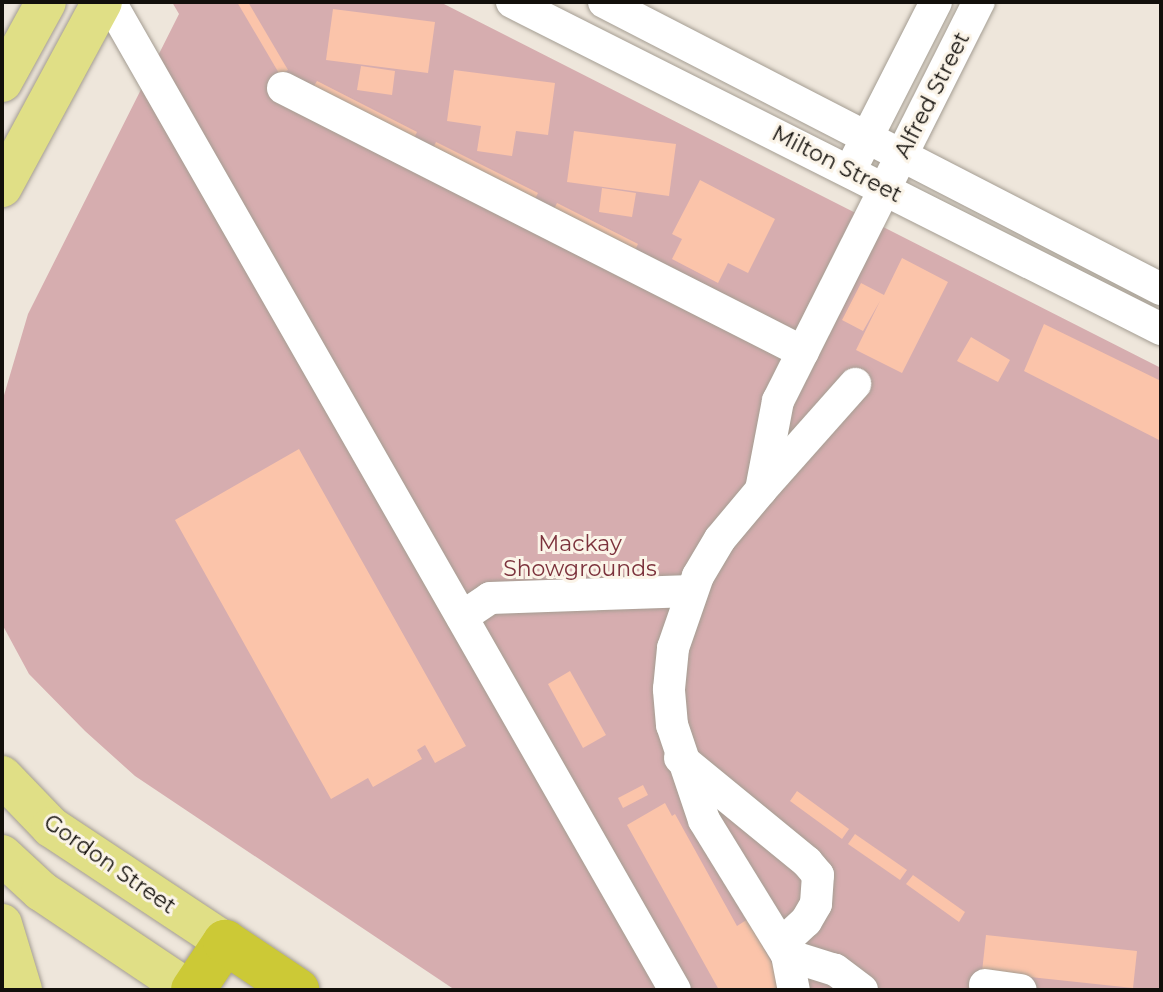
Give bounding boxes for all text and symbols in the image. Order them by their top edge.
street label: Alfred Street [889,27,975,163]
street label: Milton Street [768,120,906,208]
park label: Mackay Showgrounds [503,530,657,582]
street label: Gordon Street [39,809,181,919]

